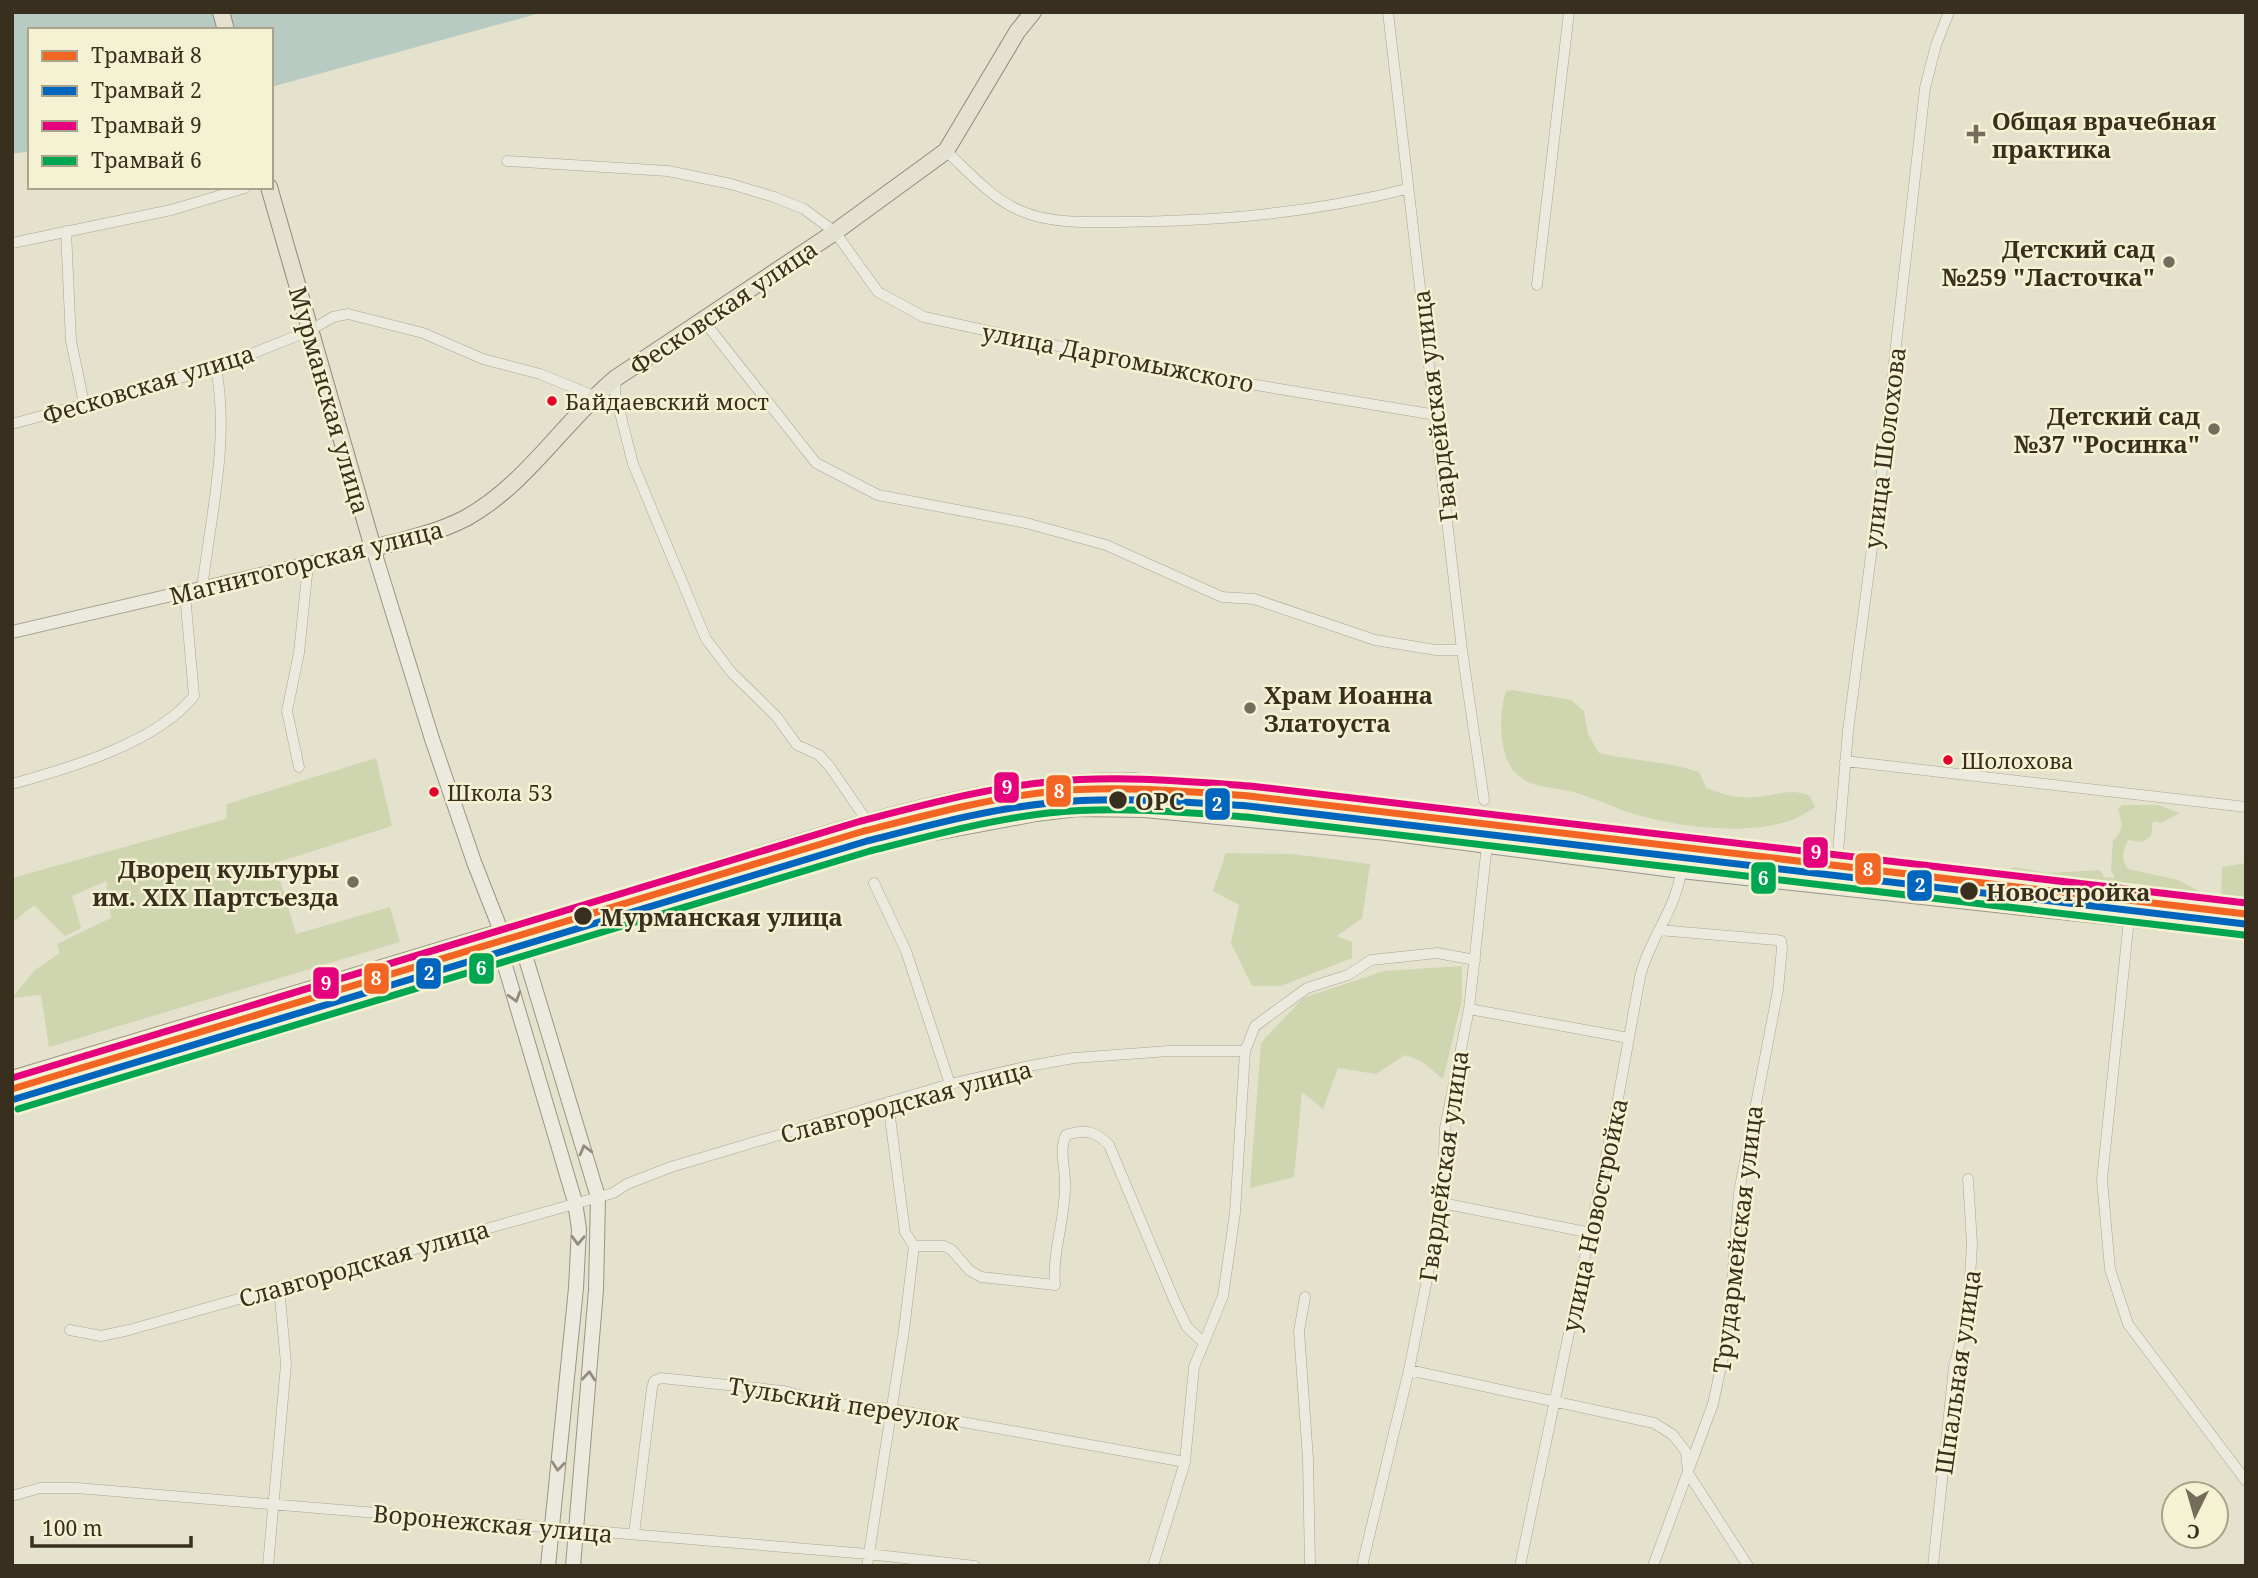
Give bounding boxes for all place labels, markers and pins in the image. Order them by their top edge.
place label: Общая врачебная практика [1992,104,2217,165]
marker: Общая врачебная практика [1966,124,1986,144]
place label: Детский сад №259 "Ласточка" [1941,232,2155,293]
marker: Детский сад №259 "Ласточка" [2161,254,2177,270]
place label: Байдаевский мост [565,386,769,416]
marker: Байдаевский мост [545,394,559,408]
place label: Детский сад №37 "Росинка" [2014,399,2200,460]
marker: Детский сад №37 "Росинка" [2206,421,2222,437]
place label: Храм Иоанна Златоуста [1264,678,1433,739]
marker: Храм Иоанна Златоуста [1242,700,1258,716]
place label: Шолохова [1961,745,2074,775]
marker: Шолохова [1941,753,1955,767]
place label: Школа 53 [447,777,553,807]
place label: ОРС [1135,784,1185,817]
marker: Школа 53 [427,785,441,799]
marker: ОРС [1107,789,1129,811]
place label: Дворец культуры им. XIX Партсъезда [92,852,339,913]
marker: Дворец культуры им. XIX Партсъезда [345,874,361,890]
place label: Новостройка [1986,875,2150,908]
marker: Новостройка [1958,880,1980,902]
place label: Мурманская улица [600,900,843,933]
marker: Мурманская улица [572,905,594,927]

